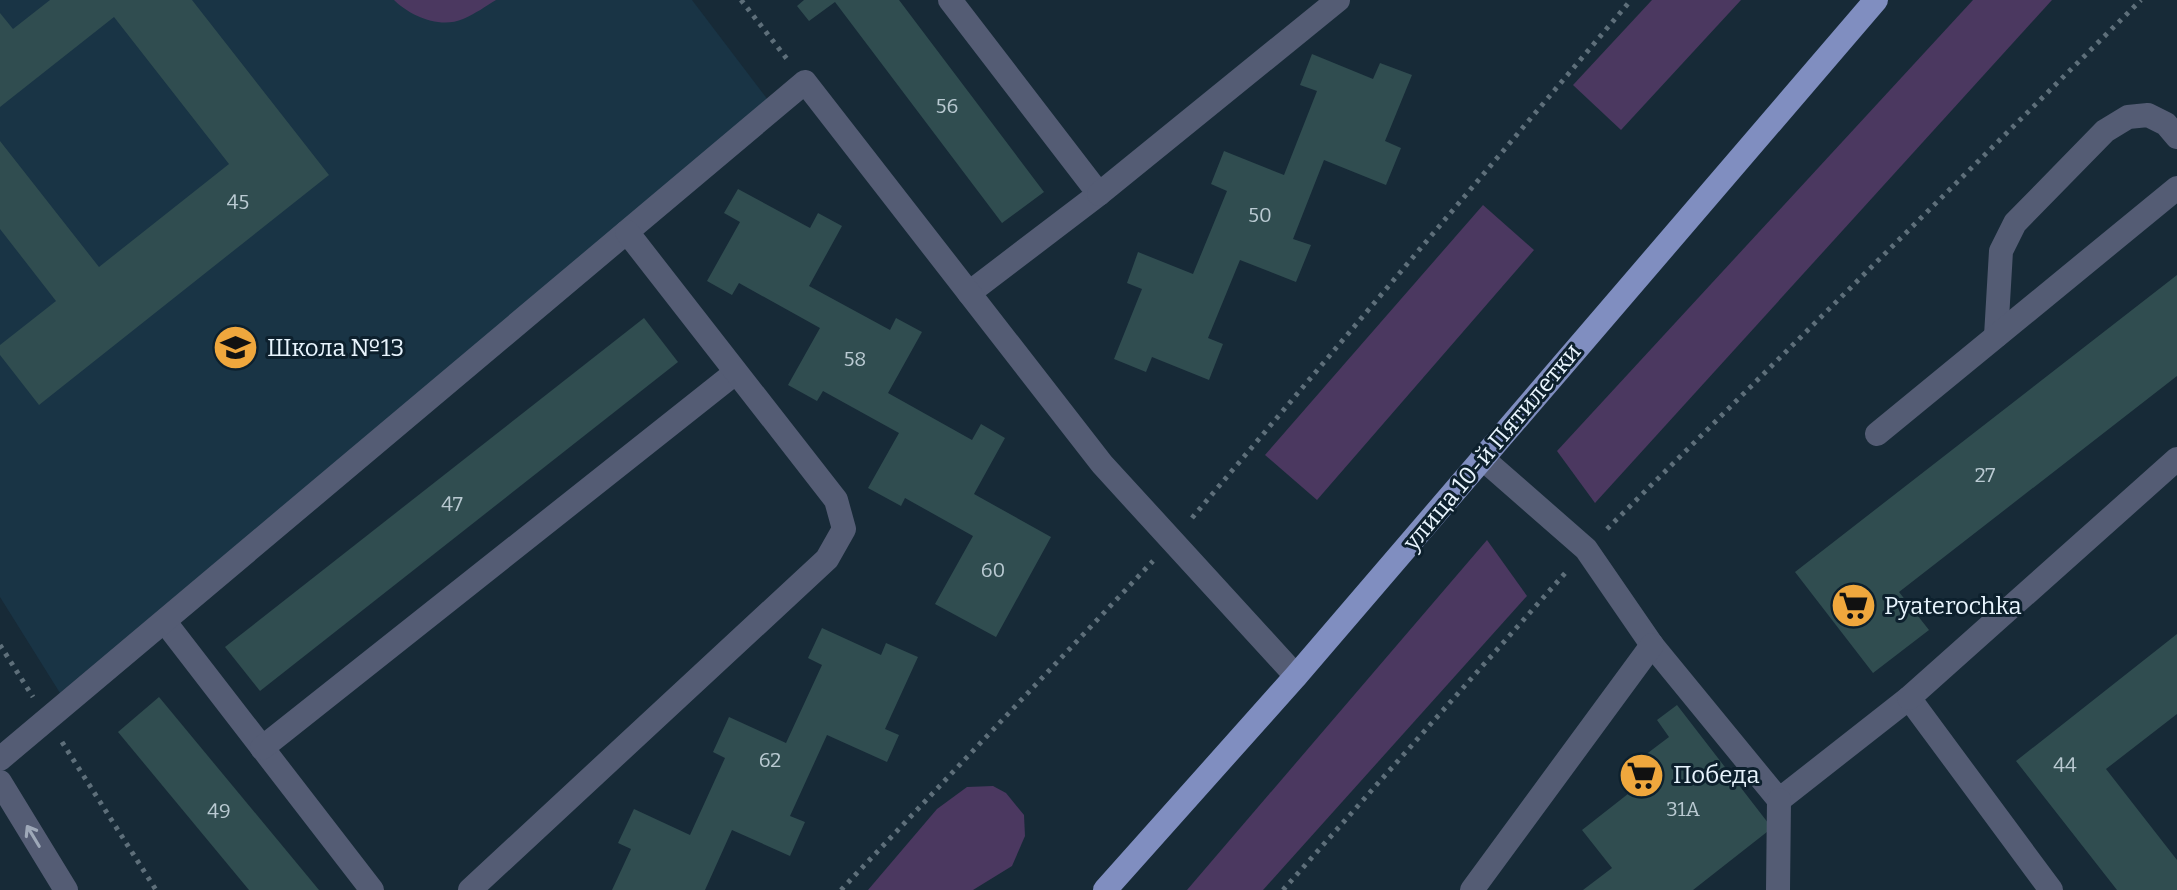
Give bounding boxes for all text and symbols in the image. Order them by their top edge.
house number: 56 [936,94,958,118]
house number: 45 [227,190,249,214]
house number: 50 [1248,203,1272,227]
school or university icon: Школа №13 [212,324,260,372]
place label: Школа №13 [267,334,404,362]
street label: улица 10-й Пятилетки [1397,338,1587,557]
house number: 58 [844,347,866,371]
house number: 27 [1975,463,1995,487]
house number: 47 [441,492,463,516]
house number: 60 [981,558,1005,582]
supermarket icon: Pyaterochka [1829,582,1877,630]
place label: Pyaterochka [1884,592,2022,620]
house number: 62 [759,748,781,772]
supermarket icon: Победа [1618,751,1666,799]
house number: 44 [2053,753,2077,777]
place label: Победа [1673,761,1760,789]
house number: 31А [1666,797,1701,821]
house number: 49 [207,799,231,823]
one-way arrow [25,825,41,848]

